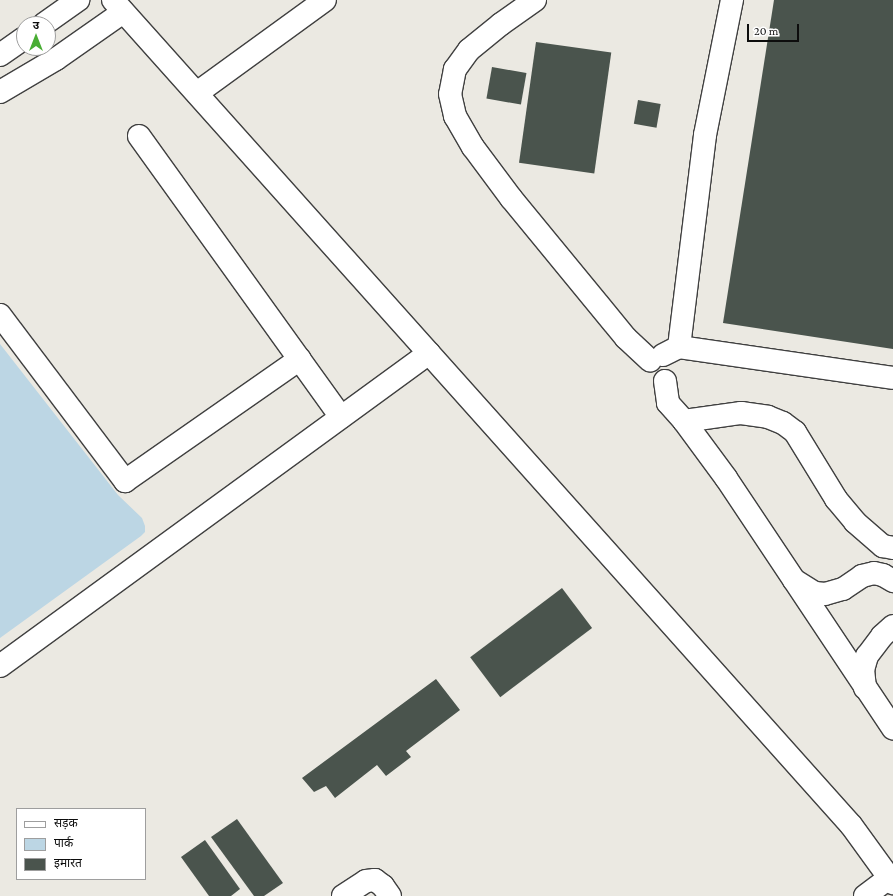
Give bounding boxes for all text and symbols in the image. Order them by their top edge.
north arrow [16,16,56,56]
scale bar [749,16,801,42]
text: उ [33,19,39,31]
text: 20 m [754,24,778,38]
legend [16,808,146,880]
text: सड़क [54,816,78,830]
text: पार्क [54,836,73,850]
text: इमारत [54,856,82,870]

